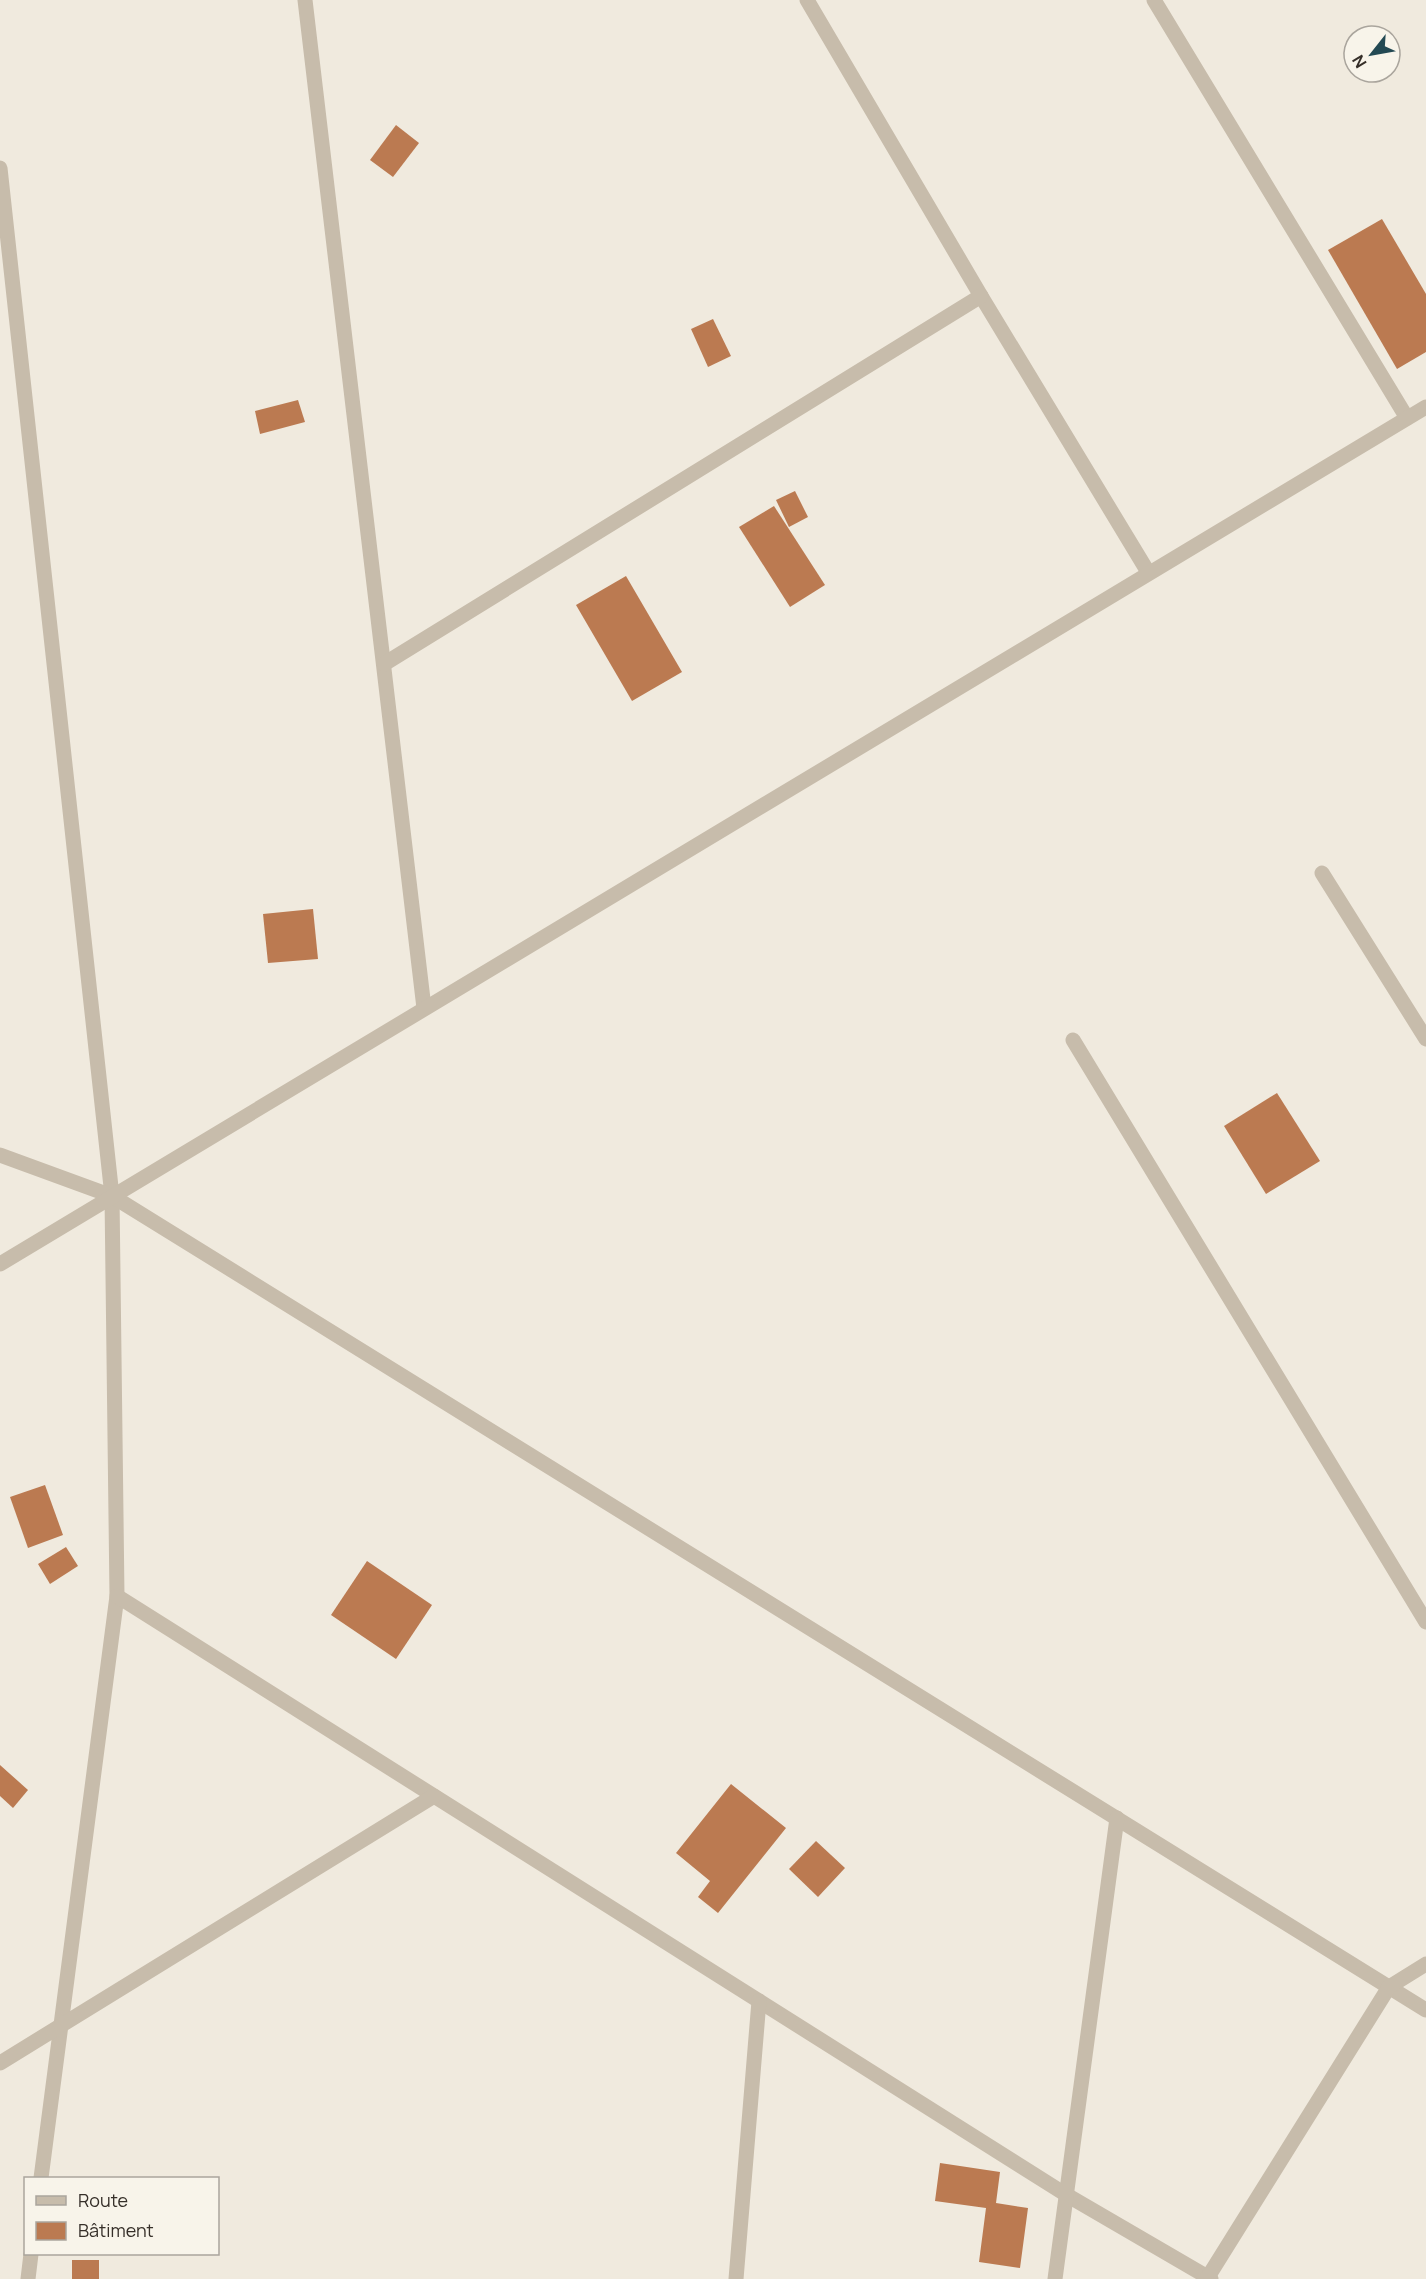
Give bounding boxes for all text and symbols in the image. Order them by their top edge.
north arrow [1342,24,1402,84]
text: N [1347,51,1372,72]
legend [24,2177,219,2255]
text: Route [78,2188,128,2212]
text: Bâtiment [78,2218,154,2242]

